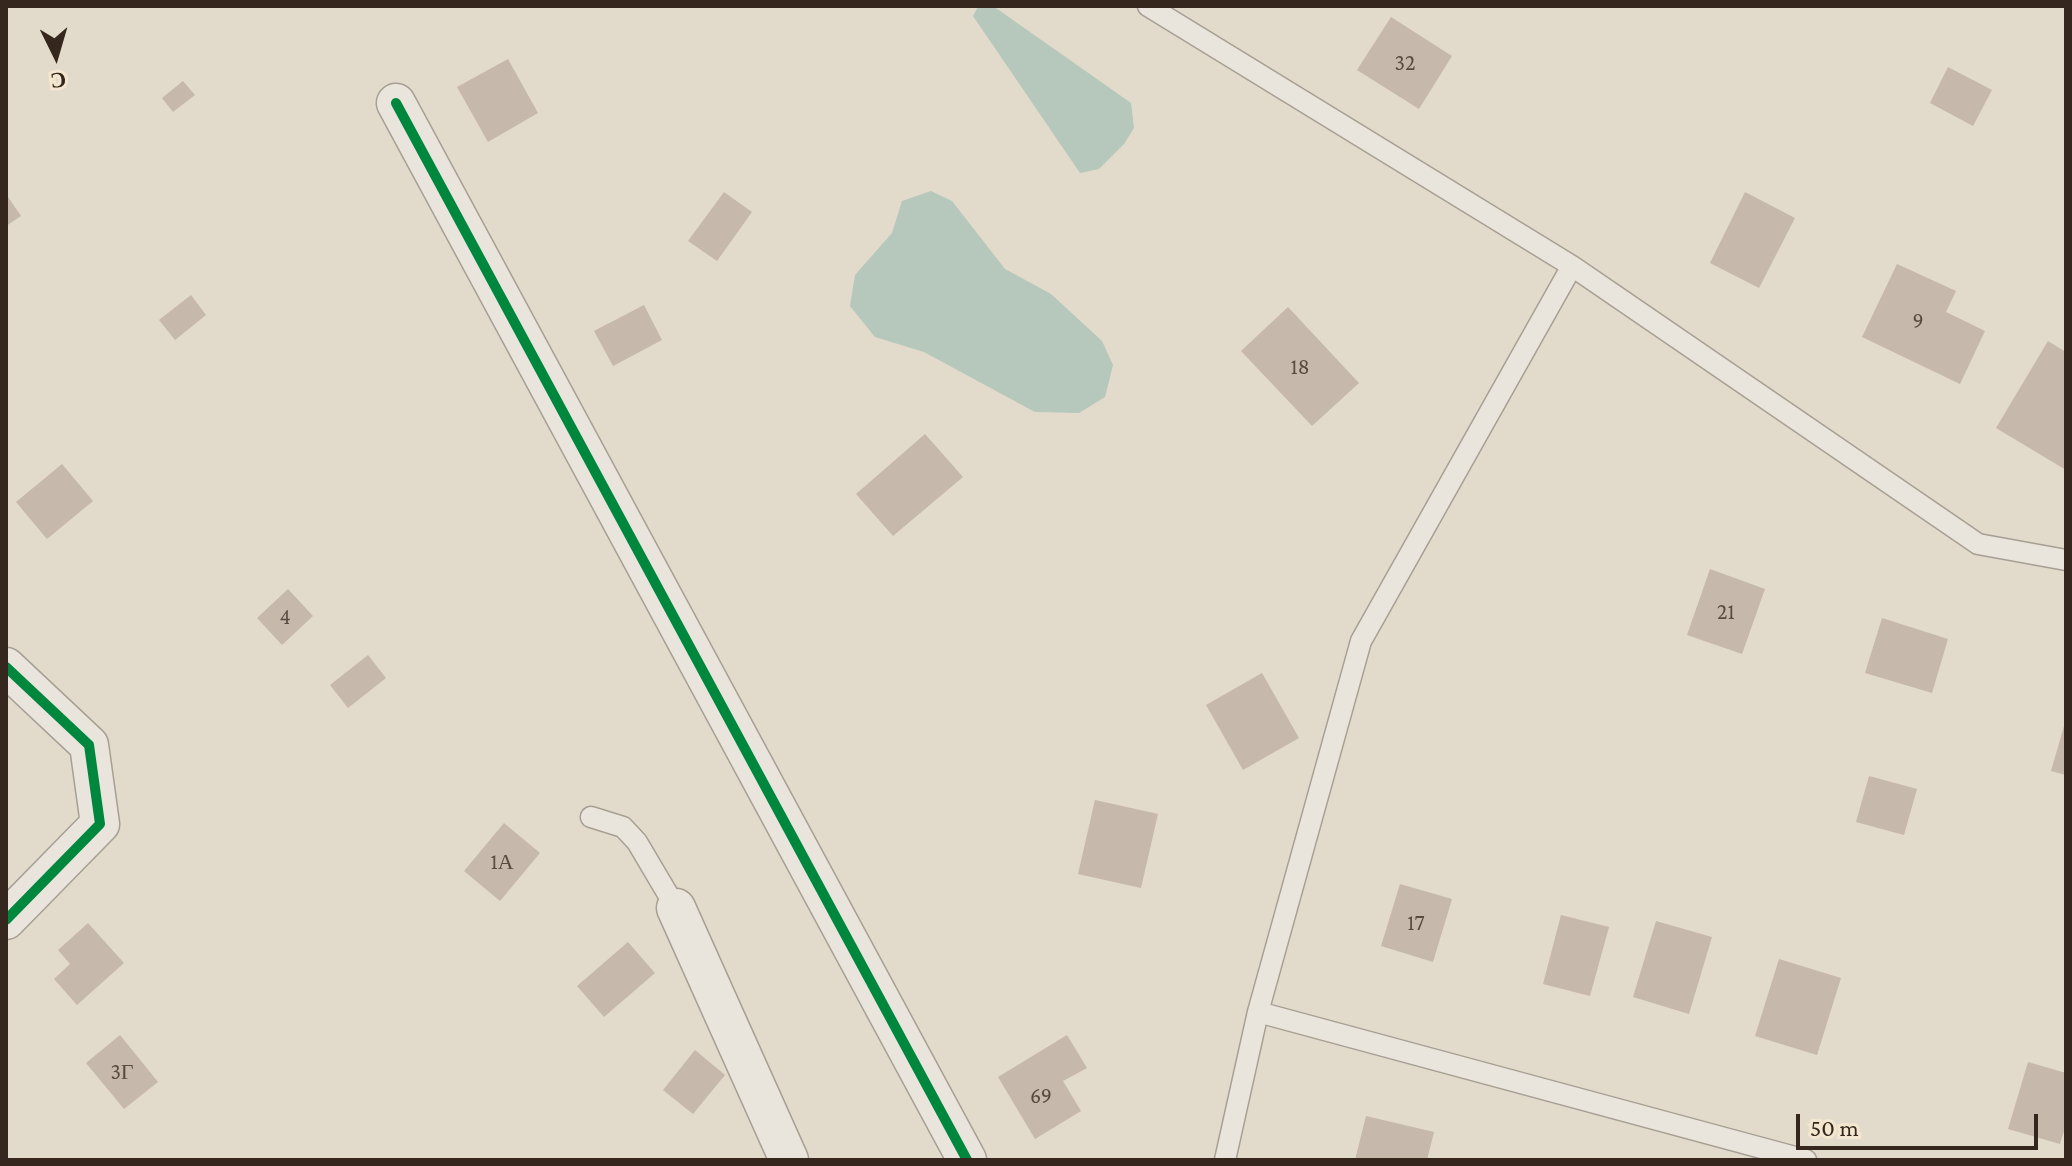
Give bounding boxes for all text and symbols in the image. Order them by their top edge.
north arrow [16,16,96,96]
house number: 32 [1395,50,1415,76]
text: С [49,67,67,94]
house number: 9 [1912,308,1924,334]
house number: 18 [1290,354,1310,380]
house number: 21 [1717,599,1735,625]
house number: 4 [279,604,291,630]
house number: 1А [490,849,514,875]
house number: 17 [1407,910,1425,936]
house number: 3Г [110,1059,134,1085]
house number: 69 [1030,1083,1052,1109]
scale bar [1800,1098,2042,1148]
text: 50 m [1810,1114,1859,1141]

